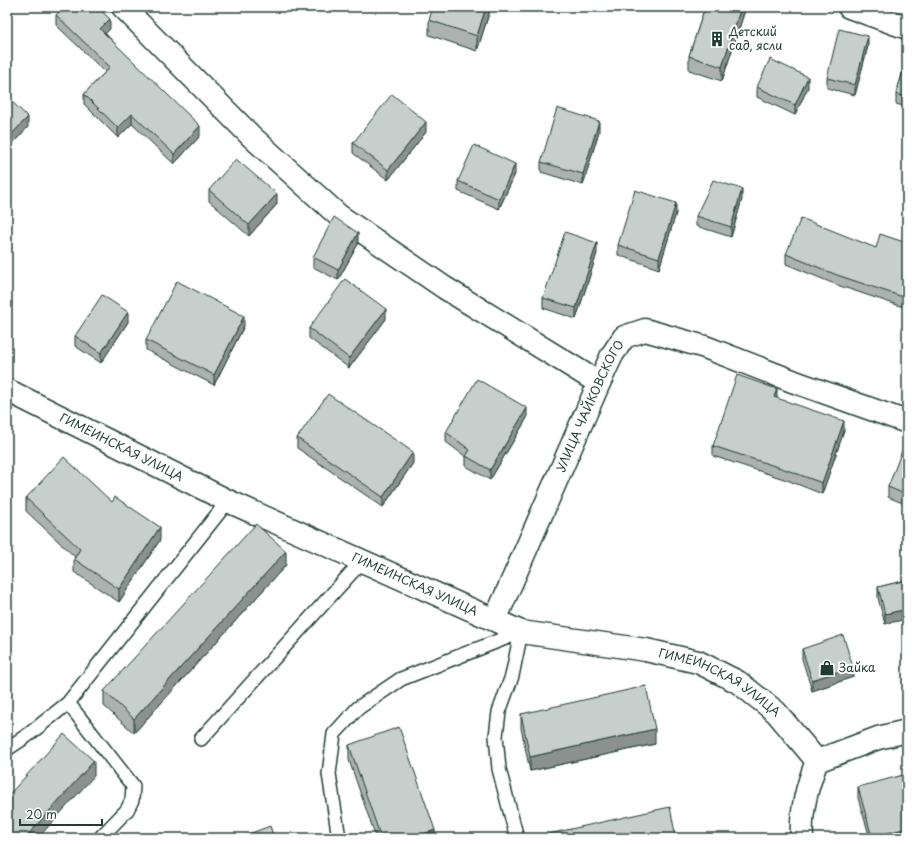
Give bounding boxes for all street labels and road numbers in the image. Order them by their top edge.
street label: УЛИЦА ЧАЙКОВСКОГО [551,336,627,475]
street label: ГИМЕИНСКАЯ УЛИЦА [57,408,187,485]
street label: ГИМЕИНСКАЯ УЛИЦА [349,548,481,620]
street label: ГИМЕИНСКАЯ УЛИЦА [657,643,785,720]

